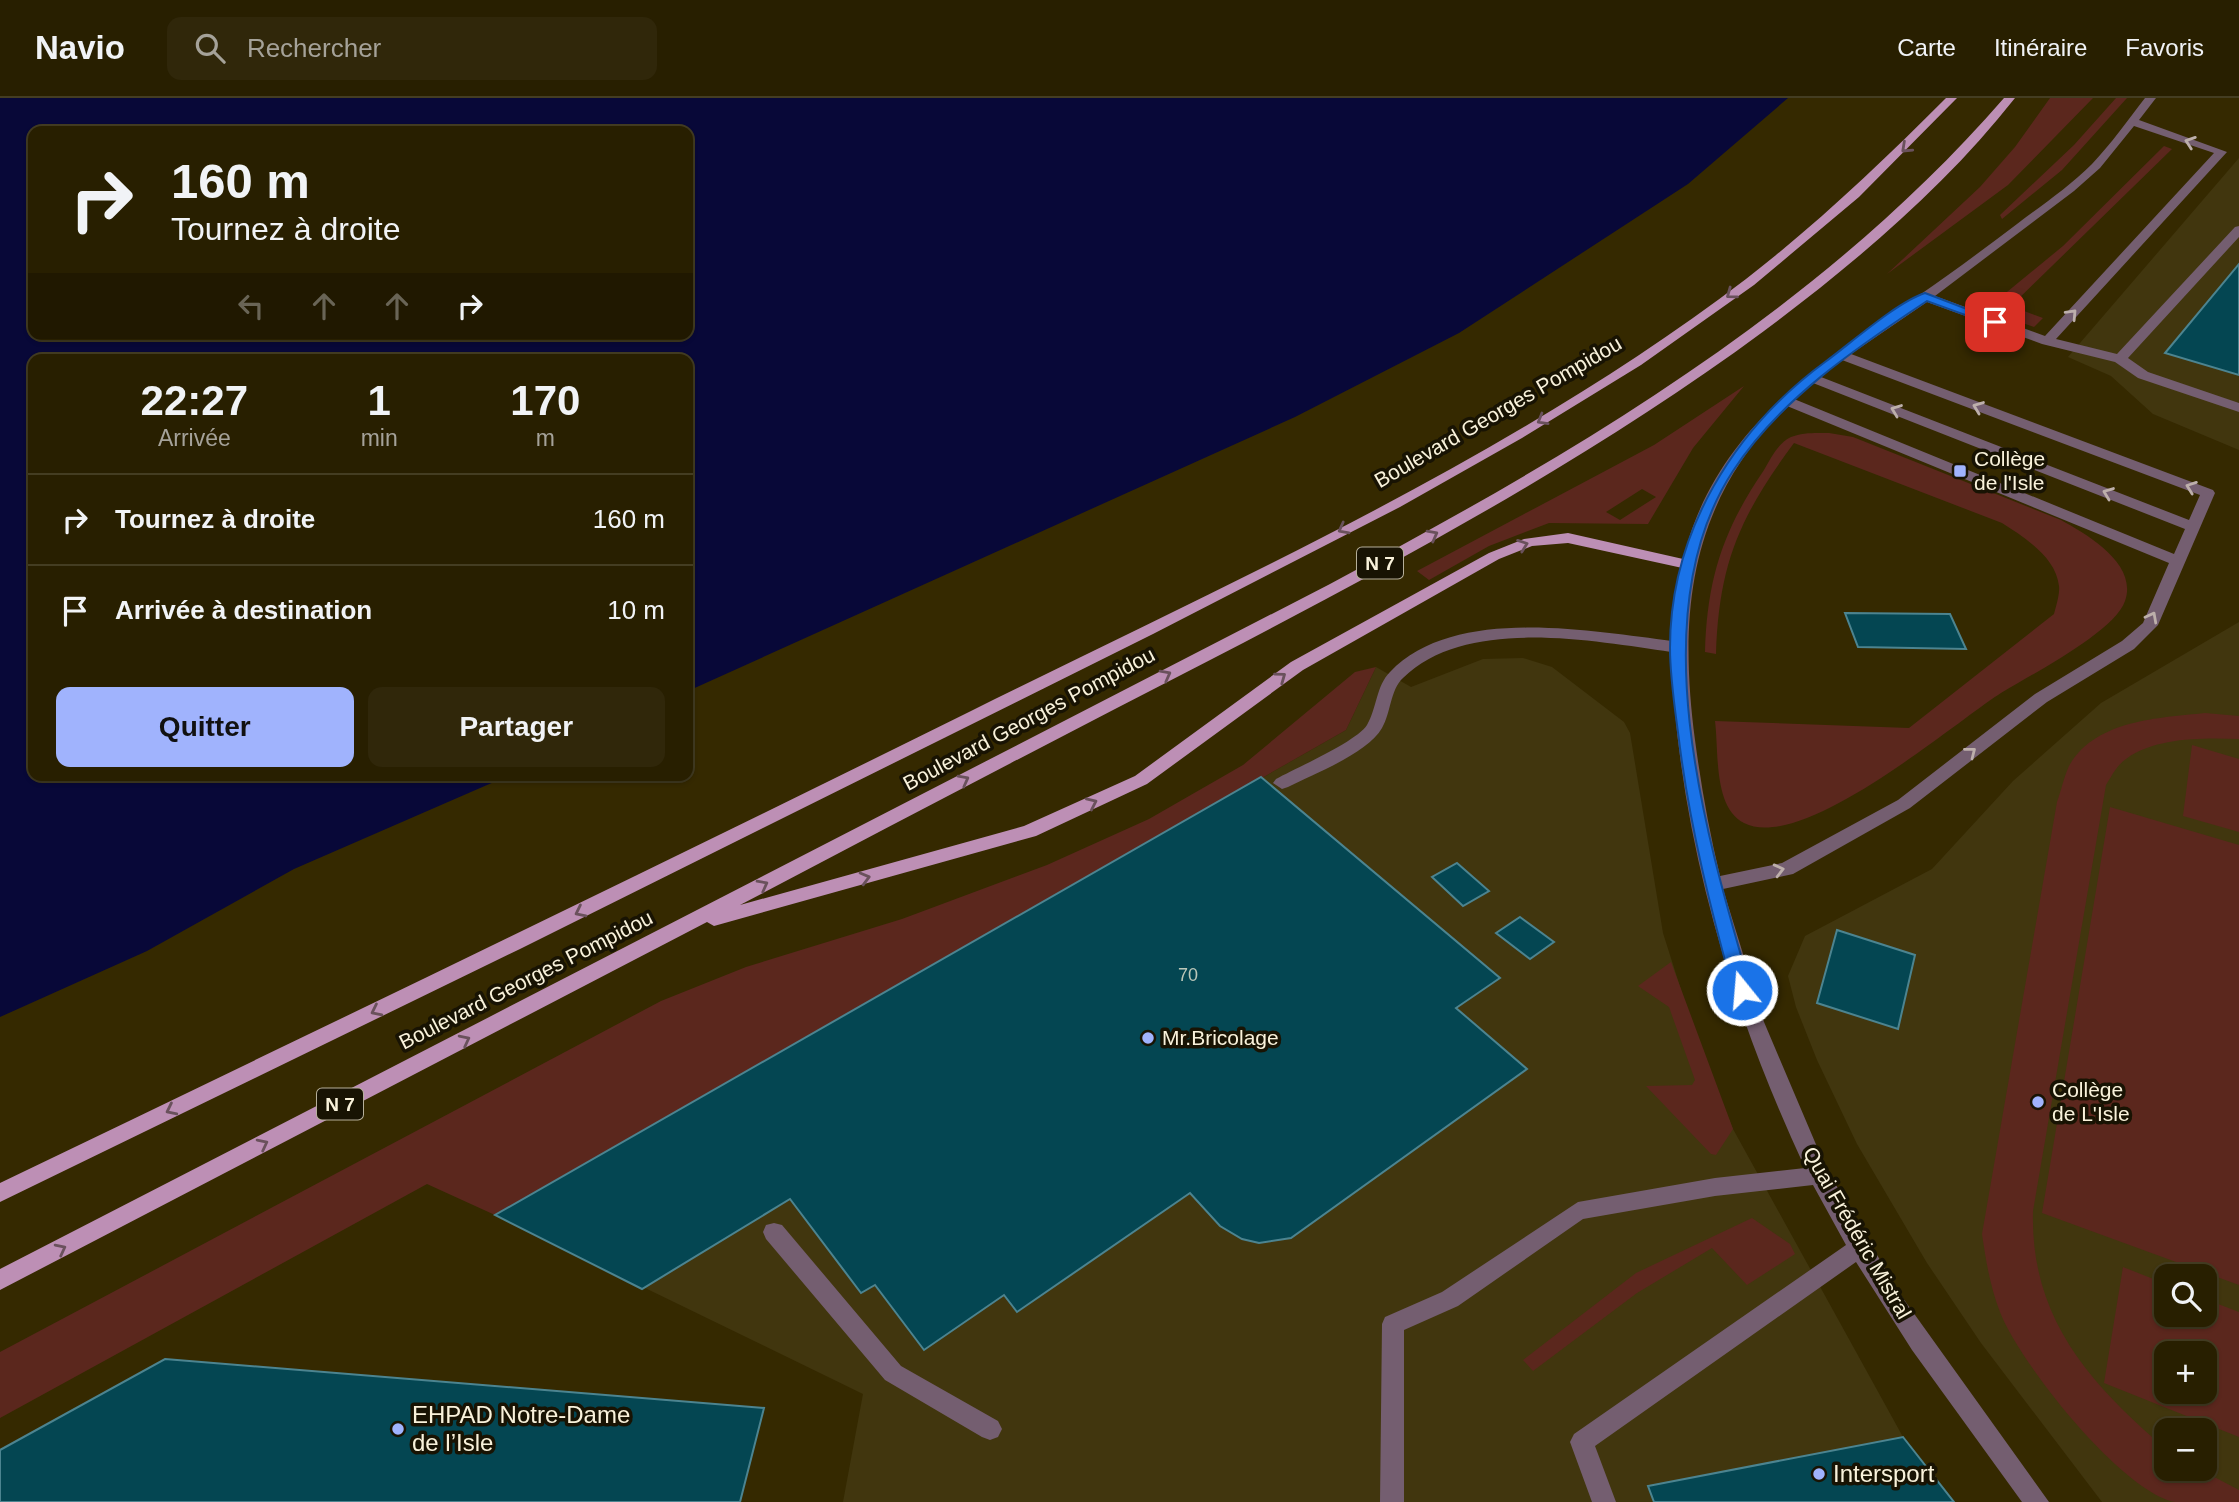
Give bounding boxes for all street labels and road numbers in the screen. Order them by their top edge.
street label: Boulevard Georges Pompidou [1370,331,1625,492]
road number: N 7 [1357,548,1403,578]
street label: Boulevard Georges Pompidou [899,642,1158,795]
street label: Boulevard Georges Pompidou [395,905,656,1054]
road number: N 7 [317,1088,363,1120]
street label: Quai Frédéric Mistral [1799,1143,1916,1323]

